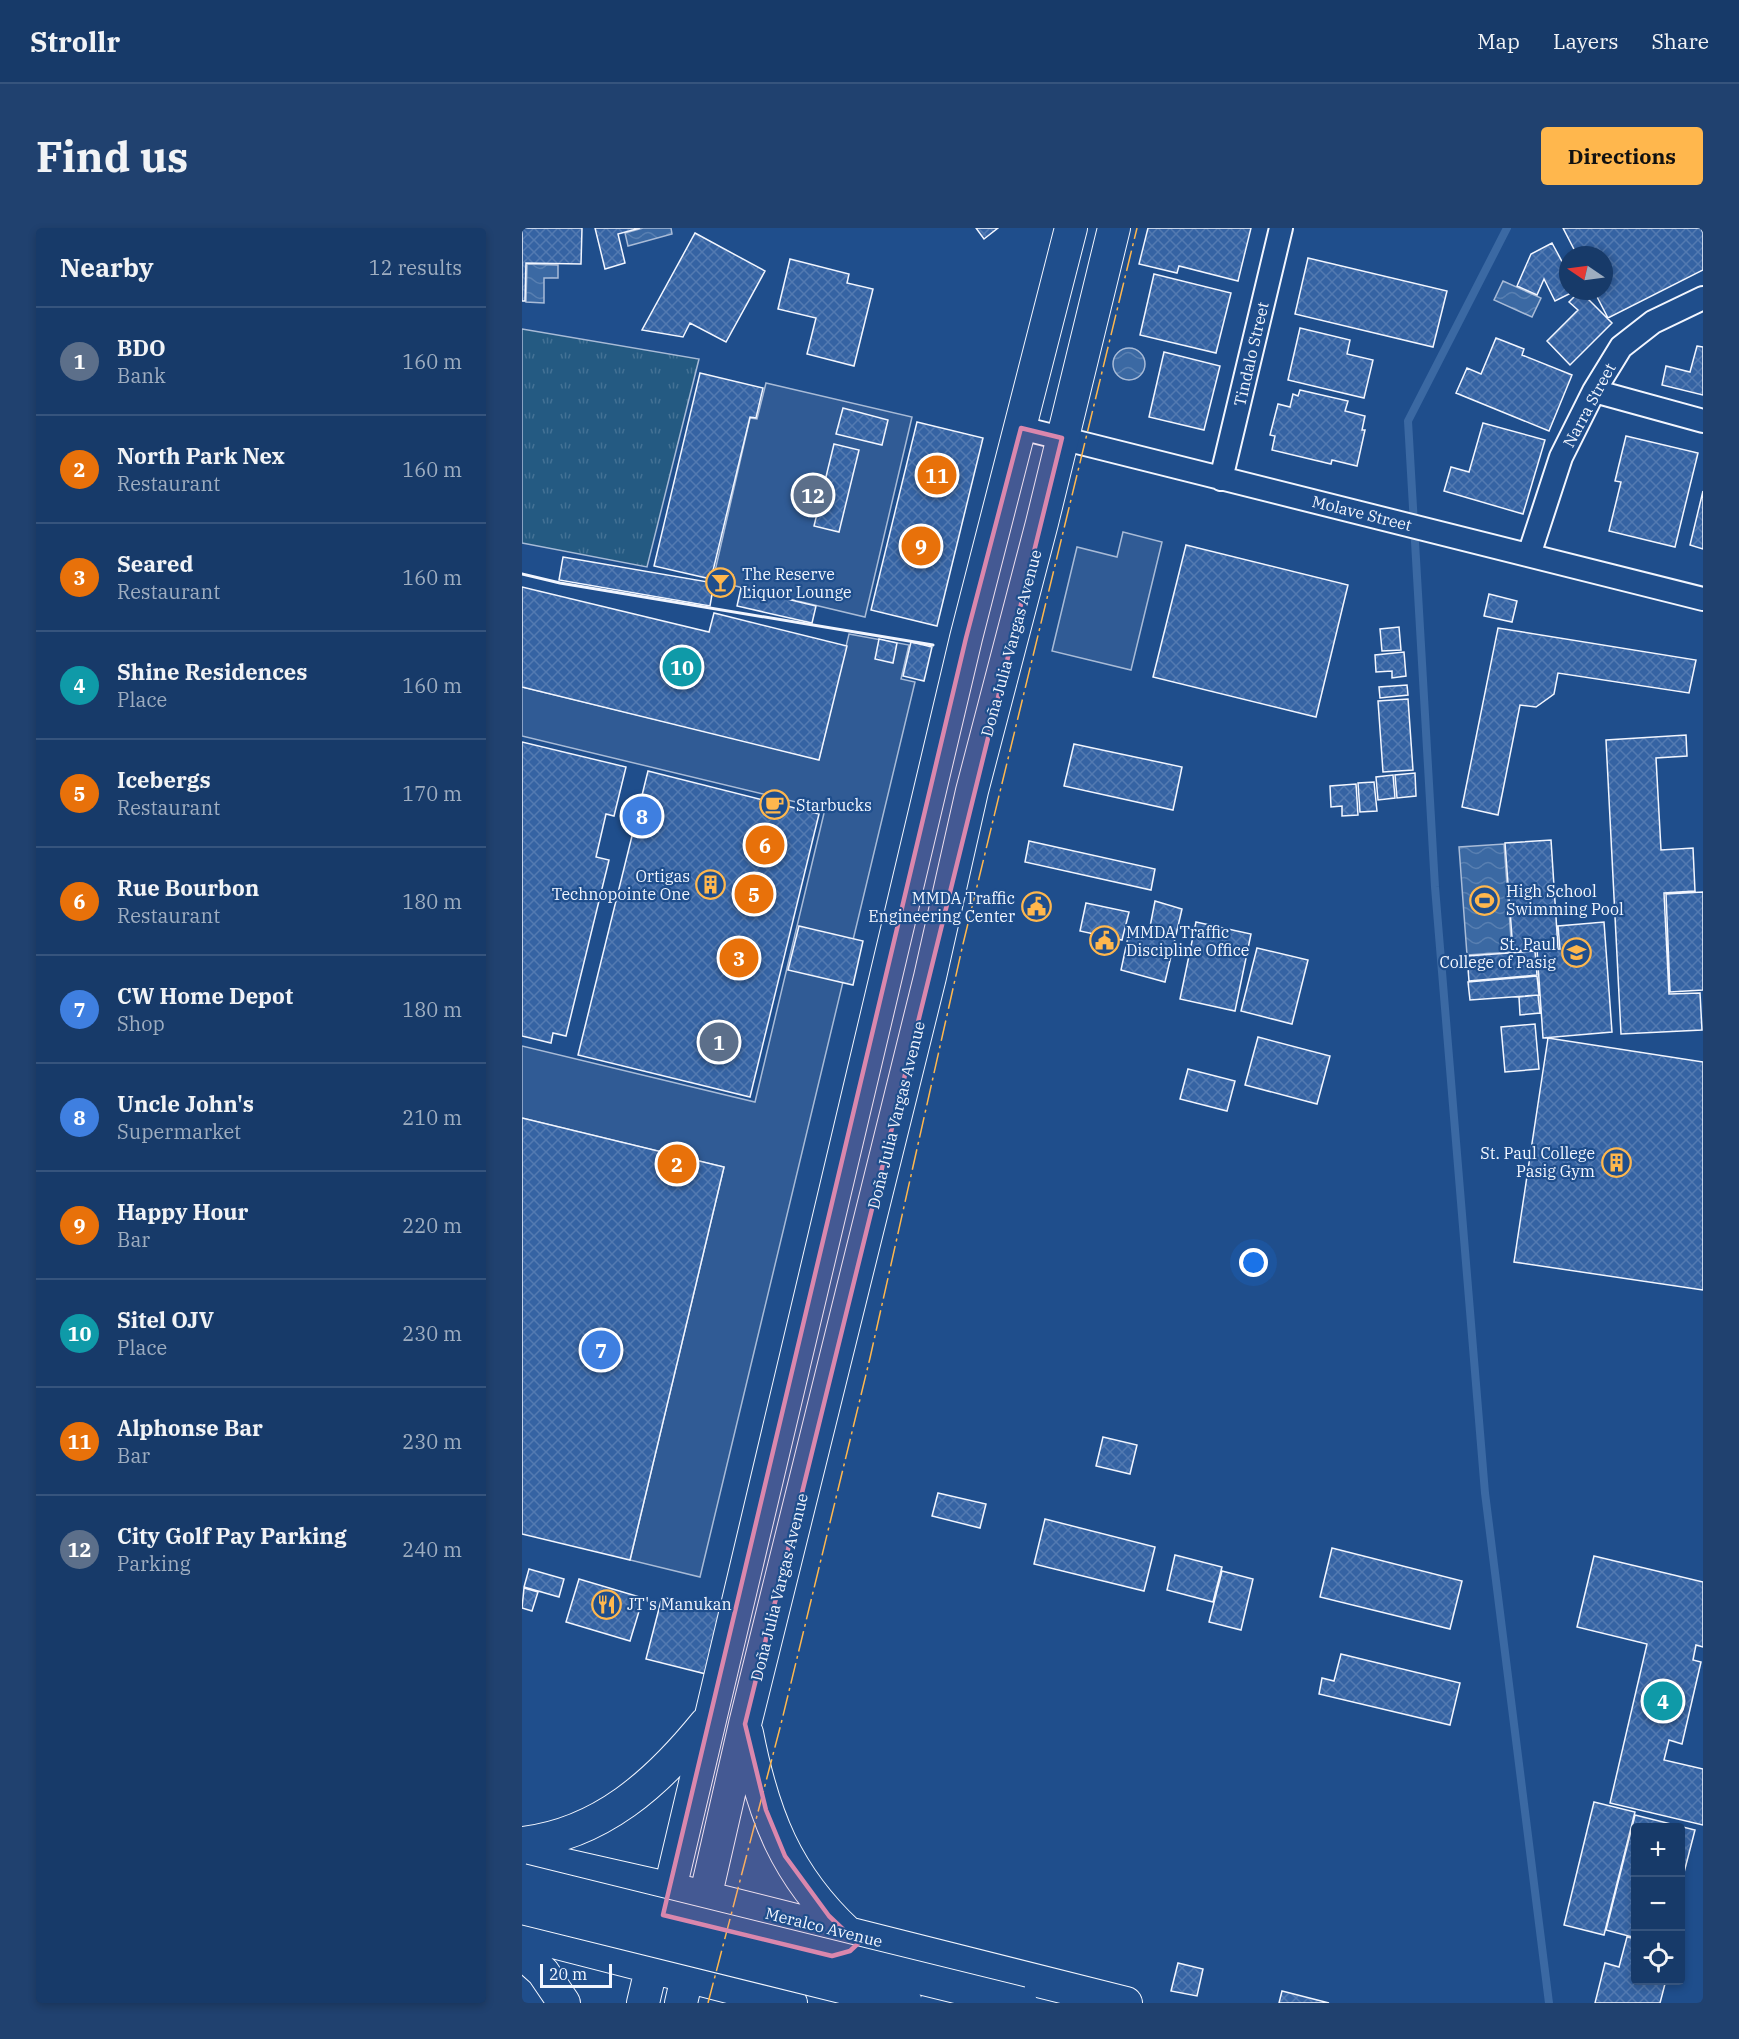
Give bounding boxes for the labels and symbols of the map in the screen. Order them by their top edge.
north arrow [1559,246,1613,300]
street label: Tindalo Street [1229,299,1273,408]
street label: Narra Street [1558,359,1620,451]
pin: 11 [918,452,956,498]
pin: 12 [794,472,832,518]
street label: Molave Street [1310,491,1414,535]
pin: 9 [902,524,940,568]
street label: Doña Julia Vargas Avenue [976,547,1046,739]
place label: The Reserve Liquor Lounge [742,564,852,602]
bar icon: The Reserve Liquor Lounge [705,567,737,599]
pin: 10 [662,644,702,690]
cafe icon: Starbucks [759,789,791,821]
pin: 8 [622,794,662,838]
place label: Starbucks [796,795,872,815]
pin: 6 [746,822,784,868]
place label: Ortigas Technopointe One [552,866,690,904]
building icon: Ortigas Technopointe One [695,869,727,901]
pin: 5 [734,872,774,916]
place label: High School Swimming Pool [1506,881,1624,919]
sports icon: High School Swimming Pool [1469,884,1501,916]
place label: MMDA Traffic Engineering Center [868,888,1015,926]
public building icon: MMDA Traffic Engineering Center [1020,891,1052,923]
place label: MMDA Traffic Discipline Office [1126,922,1249,960]
public building icon: MMDA Traffic Discipline Office [1089,925,1121,957]
place label: St. Paul College of Pasig [1440,934,1556,972]
pin: 3 [720,936,758,980]
school or university icon: St. Paul College of Pasig [1561,937,1593,969]
street label: Doña Julia Vargas Avenue [863,1019,929,1211]
pin: 1 [700,1020,738,1064]
pin: 2 [658,1142,696,1186]
place label: St. Paul College Pasig Gym [1480,1143,1595,1181]
building icon: St. Paul College Pasig Gym [1600,1146,1632,1178]
your location [1239,1248,1268,1277]
pin: 7 [582,1328,620,1372]
street label: Doña Julia Vargas Avenue [746,1491,812,1683]
restaurant icon: JT's Manukan [590,1588,622,1620]
place label: JT's Manukan [627,1594,732,1614]
pin: 4 [1644,1678,1682,1724]
street label: Meralco Avenue [763,1903,885,1951]
scale bar [540,1961,612,1988]

